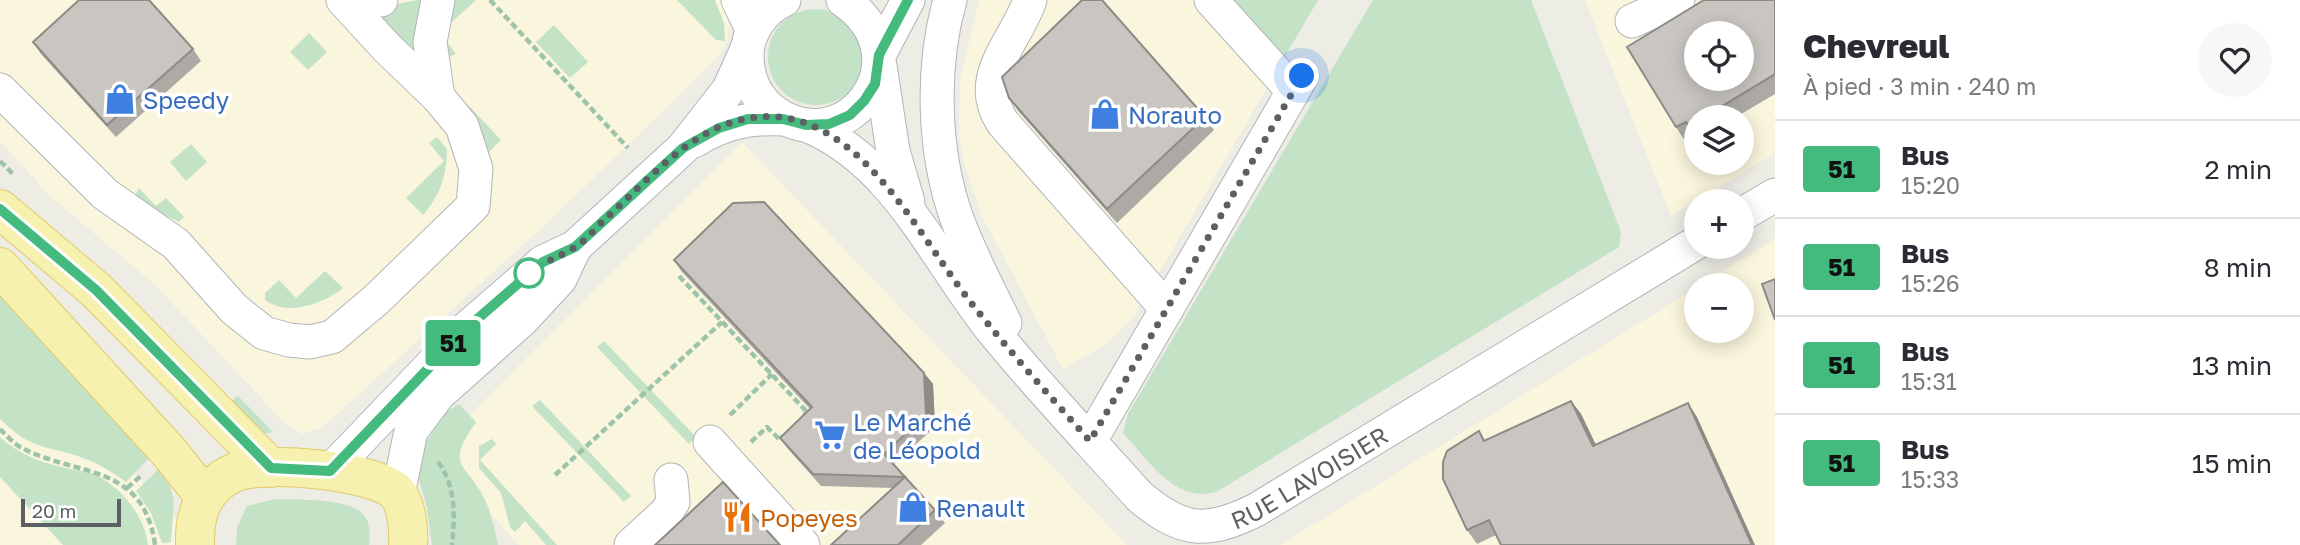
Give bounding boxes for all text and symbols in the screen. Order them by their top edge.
map controls [1684,21,1754,343]
button: locate [1684,21,1754,91]
button: heart [2198,23,2272,97]
text: Chevreul [1803,26,1949,65]
your location [1284,58,1319,93]
text: À pied · 3 min · 240 m [1803,72,2036,100]
shop icon: Speedy [103,82,137,116]
place label: Speedy [143,85,229,114]
shop icon: Norauto [1088,97,1122,131]
place label: Norauto [1128,100,1222,129]
button: layers [1684,105,1754,175]
text: Bus [1901,140,1949,171]
text: 51 [1828,154,1855,183]
text: 2 min [2204,154,2272,185]
text: 15:20 [1901,171,1960,199]
button: + [1684,189,1754,259]
text: Bus [1901,238,1949,269]
text: 51 [1828,252,1855,281]
text: 8 min [2204,252,2272,283]
unlabelled marker [514,258,544,288]
text: 15:26 [1901,269,1960,297]
button: − [1684,273,1754,343]
line badge: 51 [421,320,484,366]
text: 51 [440,328,467,357]
text: Bus [1901,336,1949,367]
text: 51 [1828,350,1855,379]
text: 13 min [2192,350,2272,381]
text: 15:31 [1901,367,1957,395]
place label: Le Marché de Léopold [853,407,981,464]
supermarket icon: Le Marché de Léopold [813,418,847,452]
street label: RUE LAVOISIER [1226,419,1392,534]
text: Bus [1901,434,1949,465]
text: 51 [1828,448,1855,477]
text: 15 min [2192,448,2272,479]
text: 15:33 [1901,465,1959,493]
shop icon: Renault [896,490,930,524]
place label: Renault [936,493,1026,522]
scale bar [21,496,121,528]
text: 20 m [32,499,76,522]
restaurant icon: Popeyes [720,500,754,534]
place label: Popeyes [760,503,858,532]

